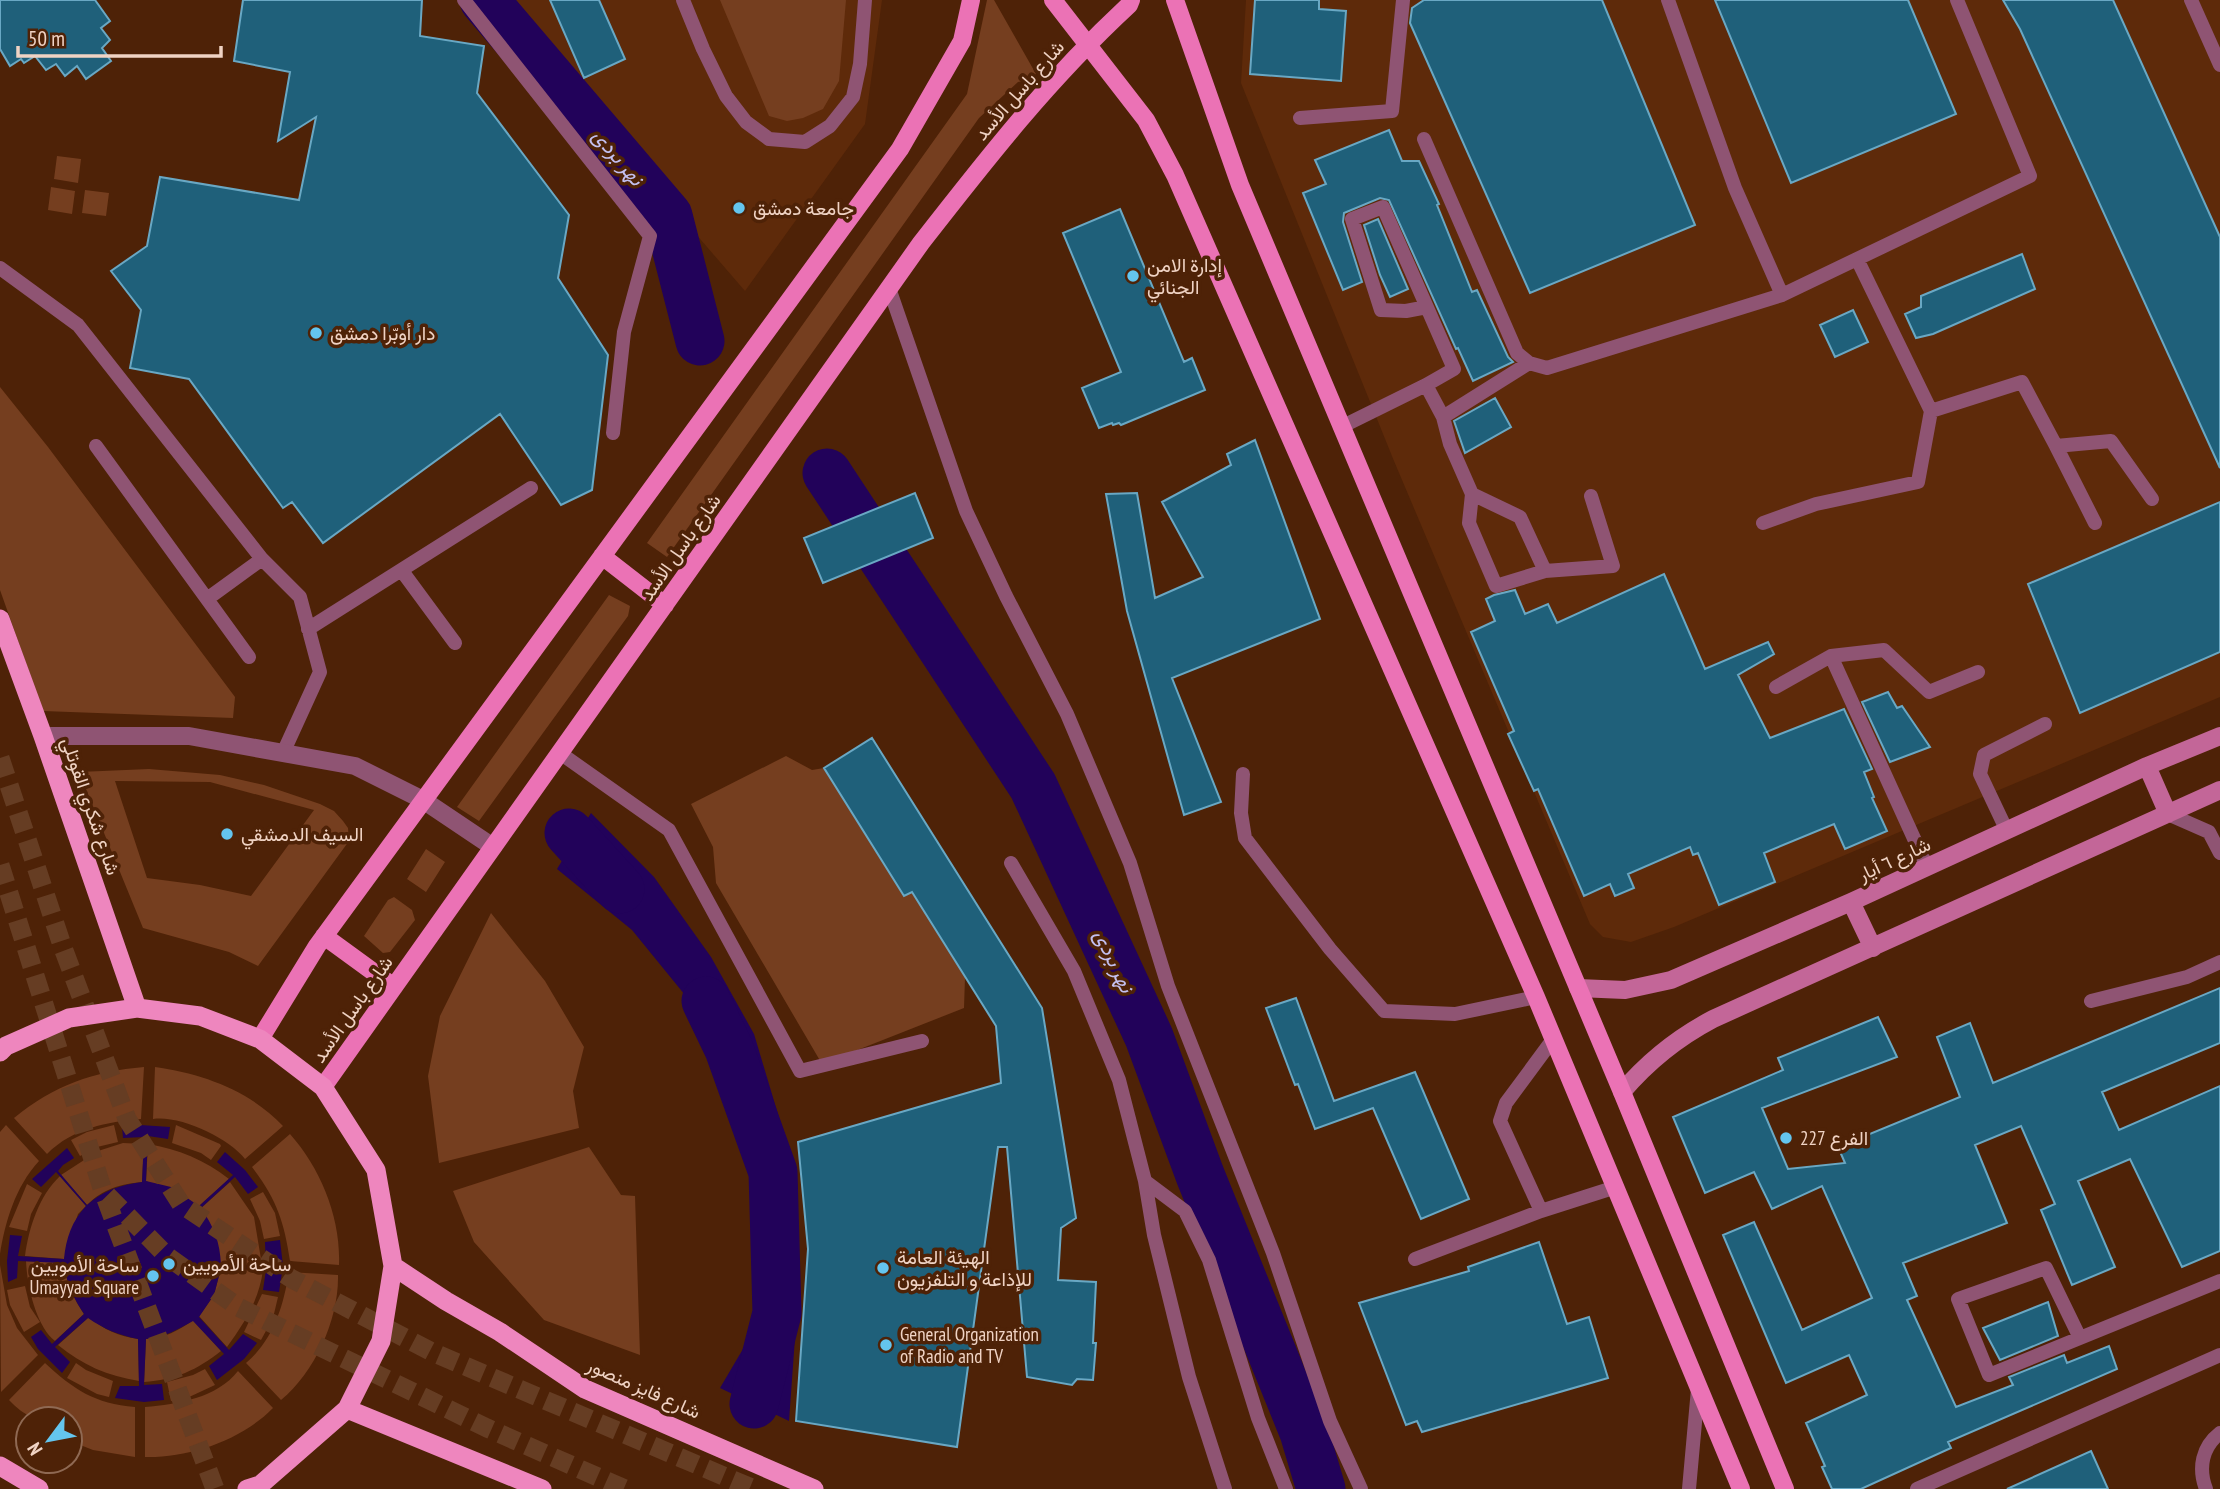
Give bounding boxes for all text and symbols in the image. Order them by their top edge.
scale bar [18,14,220,58]
text: 50 m [28,25,65,52]
street label: شارع باسل الأسد [969,35,1070,146]
water label: نهر بردى [587,123,651,192]
place label: جامعة دمشق [753,196,854,220]
marker: جامعة دمشق [731,200,747,216]
place label: إدارة الامن الجنائي [1147,253,1222,303]
marker: إدارة الامن الجنائي [1125,268,1141,284]
place label: دار أوبّرا دمشق [330,321,435,345]
marker: دار أوبّرا دمشق [308,325,324,341]
street label: شارع باسل الأسد [634,489,726,606]
street label: شارع شكري القوتلي [52,734,126,879]
place label: السيف الدمشقي [241,822,363,850]
marker: السيف الدمشقي [219,826,235,842]
street label: شارع ٦ أيار [1853,832,1935,888]
water label: نهر بردى [1088,925,1141,998]
street label: شارع باسل الأسد [306,951,398,1068]
place label: الفرع 227 [1800,1126,1868,1151]
marker: الفرع 227 [1778,1130,1794,1146]
place label: الهيئة العامة للإذاعة و التلفزيون [897,1245,1032,1292]
place label: ساحة الأمويين [183,1252,291,1276]
place label: ساحة الأمويين Umayyad Square [30,1253,139,1299]
marker: ساحة الأمويين [161,1256,177,1272]
marker: الهيئة العامة للإذاعة و التلفزيون [875,1260,891,1276]
marker: ساحة الأمويين Umayyad Square [145,1268,161,1284]
place label: General Organization of Radio and TV [900,1322,1039,1368]
marker: General Organization of Radio and TV [878,1337,894,1353]
street label: شارع فايز منصور [582,1352,704,1425]
north arrow [14,1405,84,1475]
text: N [22,1438,47,1460]

